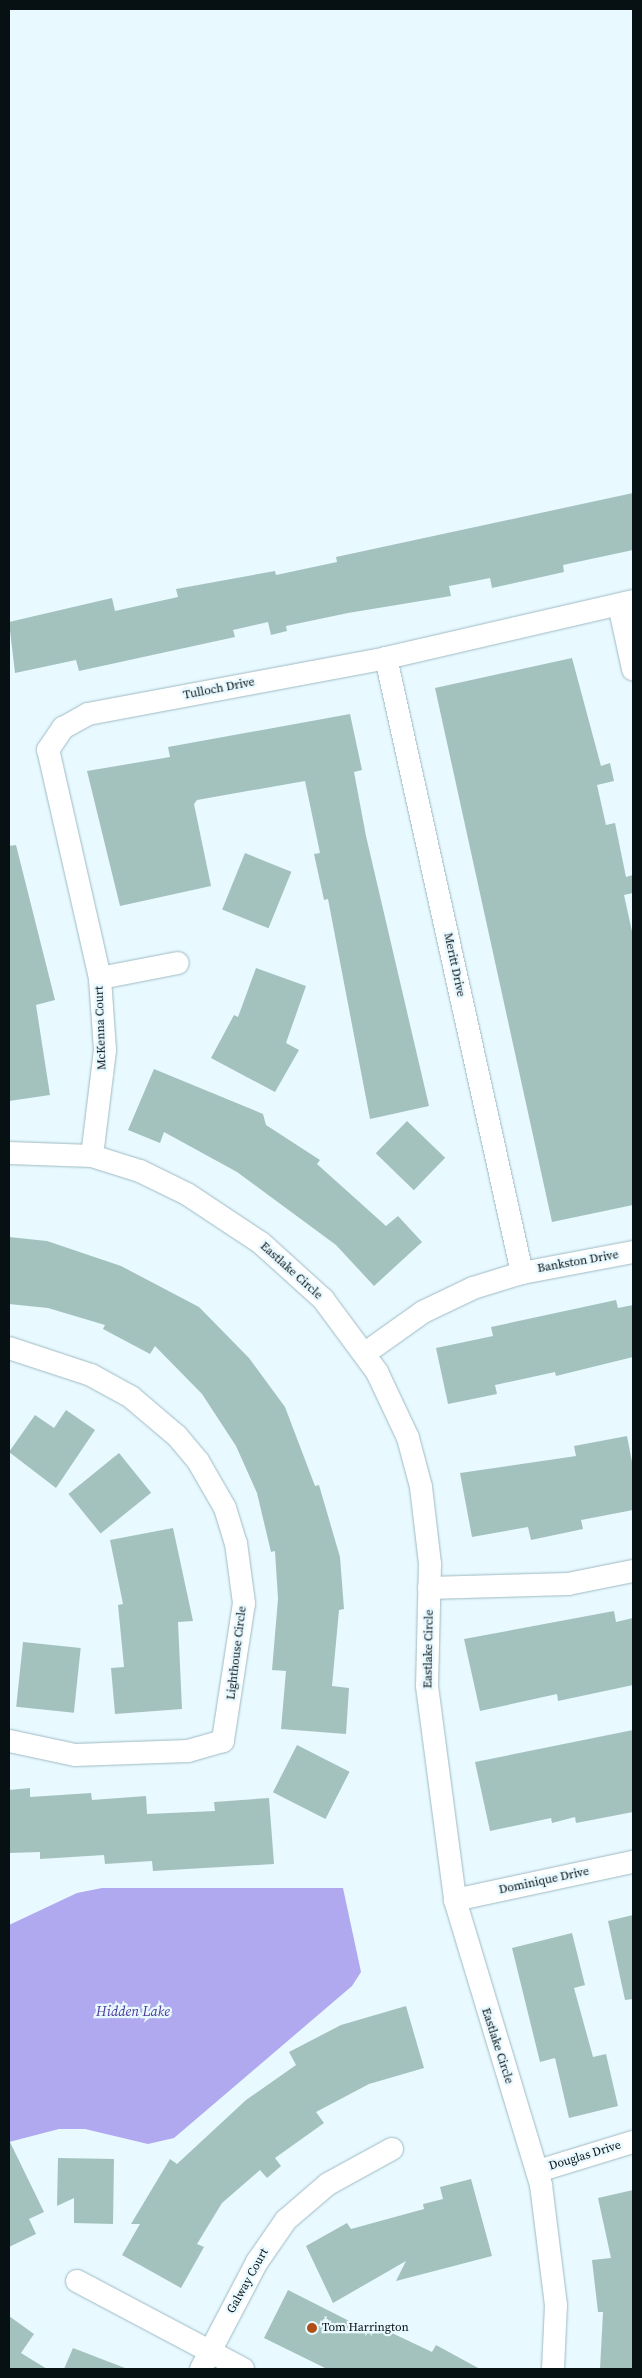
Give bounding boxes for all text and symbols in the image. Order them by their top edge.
street label: Tulloch Drive [182,675,256,703]
street label: Meritt Drive [440,932,468,998]
street label: McKenna Court [92,986,110,1070]
street label: Eastlake Circle [257,1239,325,1303]
street label: Bankston Drive [536,1248,620,1276]
street label: Lighthouse Circle [224,1605,250,1701]
street label: Eastlake Circle [421,1609,437,1689]
street label: Dominique Drive [498,1864,590,1898]
water label: Hidden Lake [96,2003,170,2019]
street label: Eastlake Circle [478,2006,516,2086]
street label: Douglas Drive [547,2138,623,2174]
street label: Galway Court [224,2246,272,2316]
place label: Tom Harrington [322,2321,409,2335]
marker: Tom Harrington [306,2322,318,2334]

